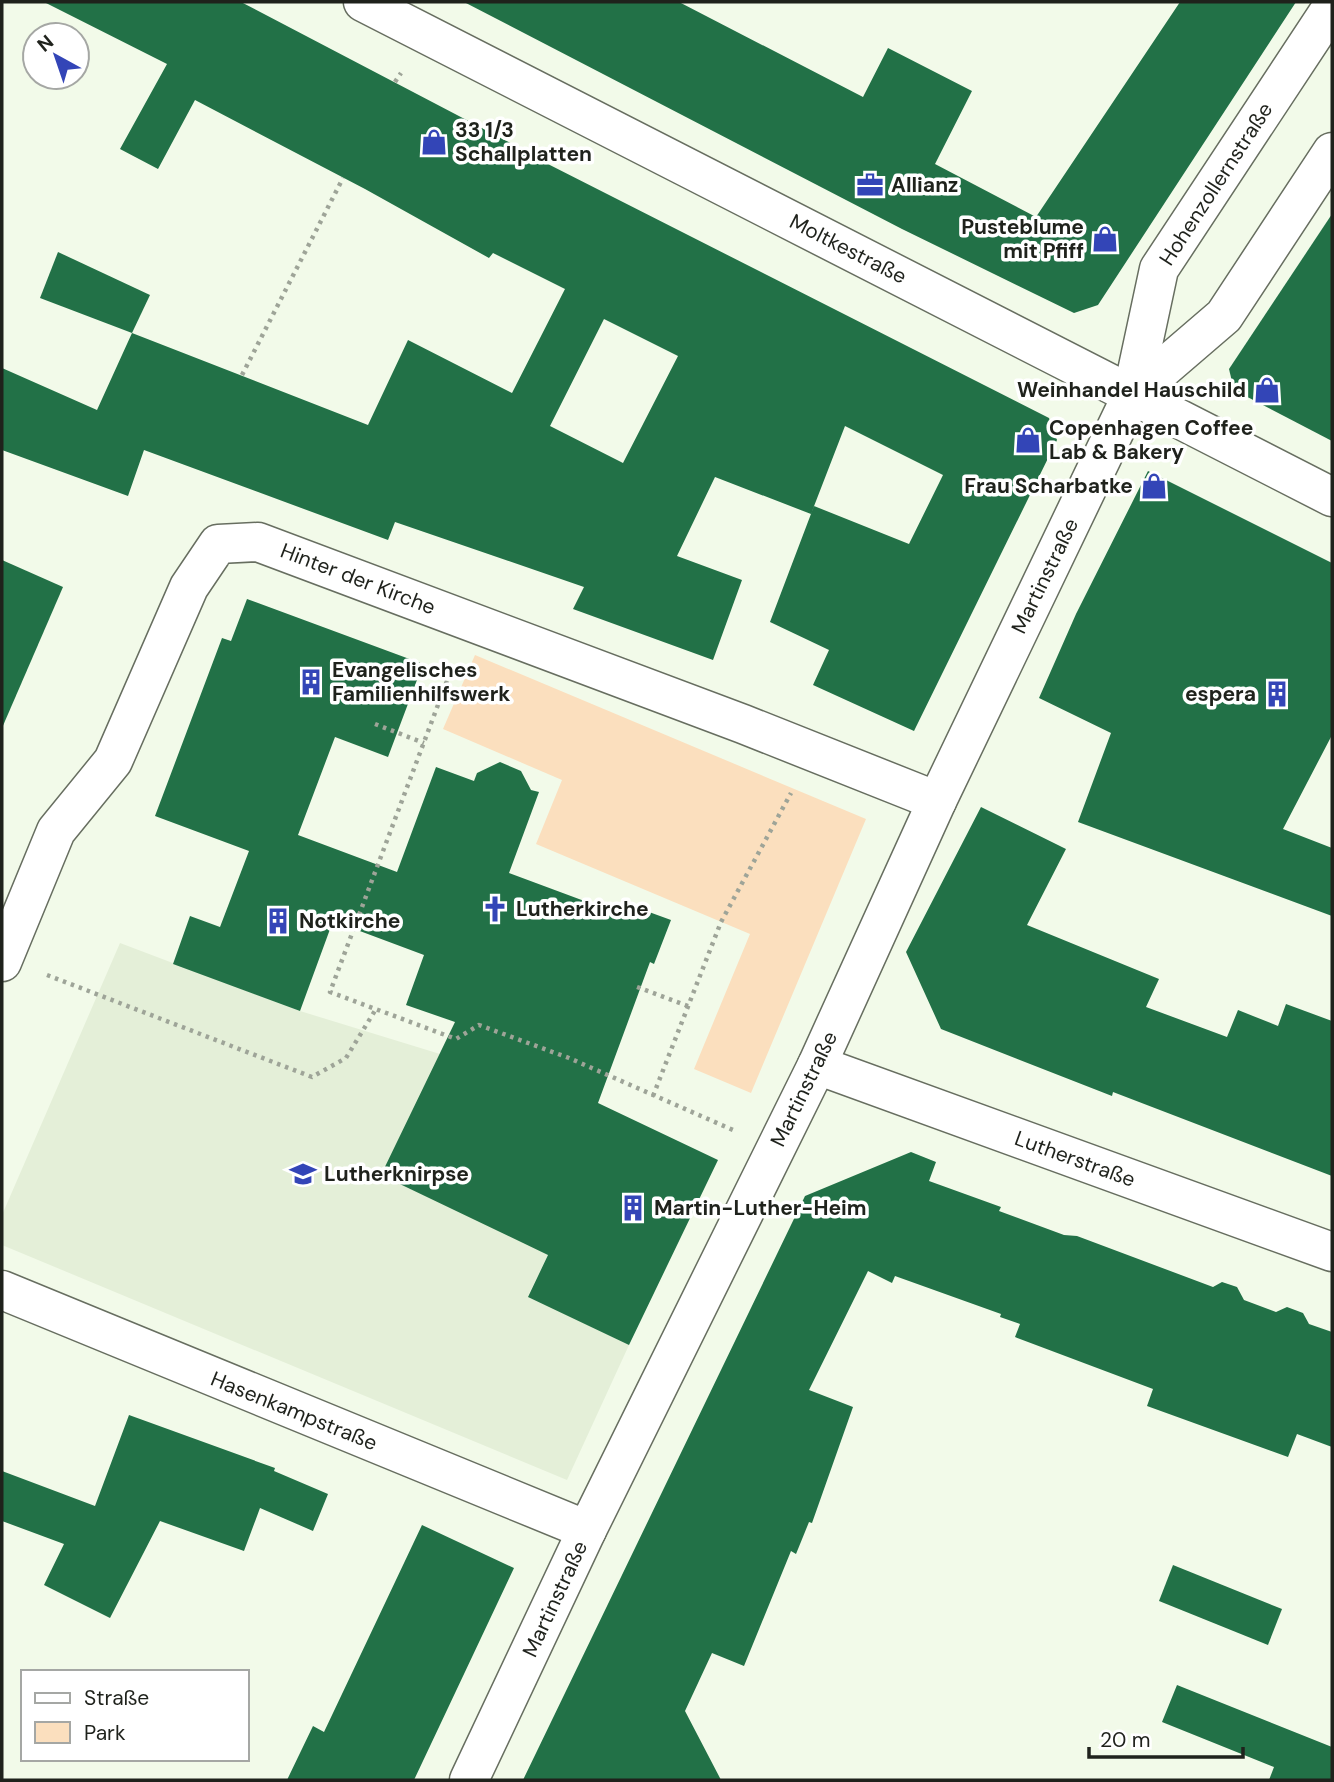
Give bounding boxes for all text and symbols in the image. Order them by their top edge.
north arrow [21,21,91,91]
text: N [32,29,59,57]
street label: Hohenzollernstraße [1153,97,1279,271]
place label: 33 1/3 Schallplatten [455,116,592,168]
shop icon: 33 1/3 Schallplatten [419,127,449,157]
office icon: Allianz [855,170,885,200]
place label: Allianz [891,171,958,199]
street label: Moltkestraße [785,208,911,291]
place label: Pusteblume mit Pfiff [961,213,1084,265]
shop icon: Pusteblume mit Pfiff [1090,224,1120,254]
shop icon: Weinhandel Hauschild [1252,375,1282,405]
place label: Weinhandel Hauschild [1017,376,1246,404]
place label: Copenhagen Coffee Lab & Bakery [1049,414,1253,466]
shop icon: Copenhagen Coffee Lab & Bakery [1013,425,1043,455]
shop icon: Frau Scharbatke [1139,471,1169,501]
place label: Frau Scharbatke [964,472,1133,500]
street label: Martinstraße [1005,514,1085,638]
street label: Hinter der Kirche [277,537,440,621]
place label: Evangelisches Familienhilfswerk [332,656,510,708]
building icon: Evangelisches Familienhilfswerk [296,667,326,697]
building icon: espera [1262,679,1292,709]
place label: espera [1185,680,1256,708]
church icon: Lutherkirche [480,894,510,924]
place label: Lutherkirche [516,895,649,923]
building icon: Notkirche [263,906,293,936]
place label: Notkirche [299,907,400,935]
street label: Martinstraße [764,1027,844,1151]
street label: Lutherstraße [1011,1124,1139,1194]
school or university icon: Lutherknirpse [288,1159,318,1189]
place label: Lutherknirpse [324,1160,469,1188]
building icon: Martin-Luther-Heim [618,1193,648,1223]
place label: Martin-Luther-Heim [654,1194,867,1222]
street label: Hasenkampstraße [207,1365,381,1457]
street label: Martinstraße [516,1536,594,1662]
legend [21,1670,248,1761]
text: Straße [84,1684,149,1712]
scale bar [1089,1716,1243,1760]
text: Park [84,1719,126,1747]
text: 20 m [1100,1726,1151,1754]

